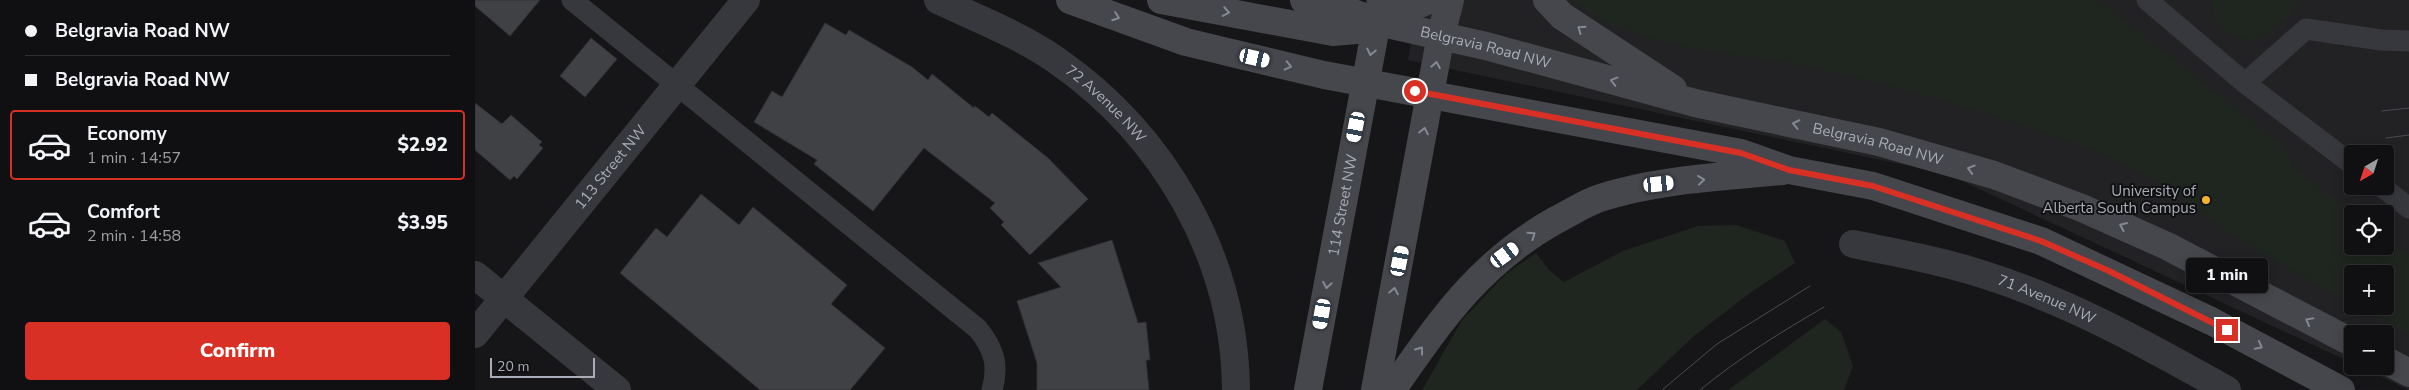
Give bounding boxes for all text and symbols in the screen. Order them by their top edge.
one-way arrow [1222,6,1231,17]
one-way arrow [1111,11,1119,21]
text: Belgravia Road NW [55,18,230,44]
street label: Belgravia Road NW [1418,22,1554,73]
one-way arrow [1577,26,1586,35]
car [1238,47,1271,69]
one-way arrow [1366,47,1377,56]
street label: 72 Avenue NW [1062,60,1151,147]
one-way arrow [1284,60,1293,71]
one-way arrow [1431,60,1441,69]
text: Belgravia Road NW [55,67,230,93]
one-way arrow [1611,77,1619,87]
route start [1404,80,1426,102]
car [1345,111,1366,143]
street label: Belgravia Road NW [1811,118,1946,170]
street label: 113 Street NW [570,120,651,213]
one-way arrow [1792,120,1801,130]
text: Economy [87,121,167,147]
icon: car [27,123,72,168]
one-way arrow [1419,126,1429,135]
text: $2.92 [397,132,448,158]
north arrow [2344,145,2394,195]
map controls [2344,145,2394,375]
text: 1 min · 14:57 [87,147,181,169]
street label: 114 Street NW [1323,152,1362,258]
one-way arrow [1967,164,1975,174]
car [1643,175,1674,193]
one-way arrow [1698,175,1706,186]
place label: University of Alberta South Campus [2042,181,2197,218]
marker: University of Alberta South Campus [2200,194,2212,206]
text: Comfort [87,199,160,225]
icon: car [27,201,72,246]
button: locate [2344,205,2394,255]
text: $3.95 [397,210,448,236]
one-way arrow [2119,222,2128,233]
text: 2 min · 14:58 [87,225,181,247]
one-way arrow [1527,232,1536,241]
car [1488,240,1521,270]
car [1389,245,1410,277]
callout: 1 min [2186,258,2268,292]
text: 1 min [2206,264,2248,286]
button: + [2344,265,2394,315]
street label: 71 Avenue NW [1995,270,2100,329]
one-way arrow [1322,280,1333,289]
one-way arrow [1388,286,1399,295]
car [1312,298,1331,330]
one-way arrow [2306,317,2315,327]
route end [2216,319,2238,341]
button: Confirm [25,322,450,380]
button: − [2344,325,2394,375]
one-way arrow [2253,340,2262,350]
one-way arrow [1414,346,1423,356]
scale bar [490,355,595,378]
text: 20 m [497,357,529,376]

